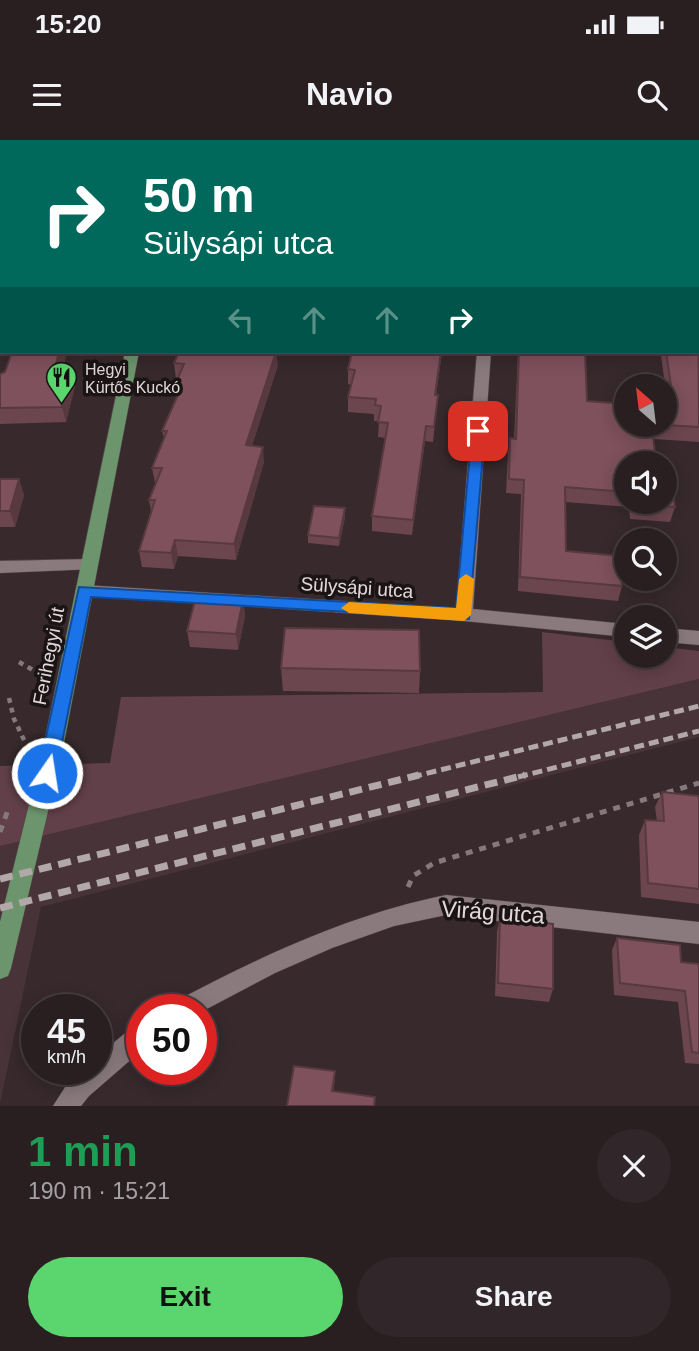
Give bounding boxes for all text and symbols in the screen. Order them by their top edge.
text: 15:20 [35,9,102,39]
icon: menu [28,76,66,114]
text: Navio [306,76,393,112]
icon: search [633,76,671,114]
icon: right [28,168,119,259]
text: 50 m [143,168,255,222]
text: Sülysápi utca [143,225,333,261]
icon: left [222,301,260,339]
icon: ahead [295,301,333,339]
icon: ahead [368,301,406,339]
icon: right [441,301,479,339]
restaurant icon: Hegyi Kürtős Kuckó [45,361,79,405]
place label: Hegyi Kürtős Kuckó [85,361,180,396]
north arrow [614,374,677,438]
map controls [614,374,677,668]
pin [448,401,508,461]
icon: arrive [459,412,497,450]
button: sound [614,451,677,514]
button: search [614,528,677,591]
street label: Sülysápi utca [300,573,414,602]
street label: Ferihegyi út [29,605,68,707]
button: layers [614,605,677,668]
position arrow [10,736,84,810]
street label: Virág utca [441,895,546,929]
speed limit sign: 50 [126,994,217,1085]
text: 45 [47,1011,86,1050]
text: km/h [47,1047,86,1067]
text: 1 min [28,1128,138,1175]
button: close [597,1129,671,1203]
text: 190 m · 15:21 [28,1178,170,1204]
button: Exit [28,1257,343,1337]
button: Share [357,1257,671,1337]

